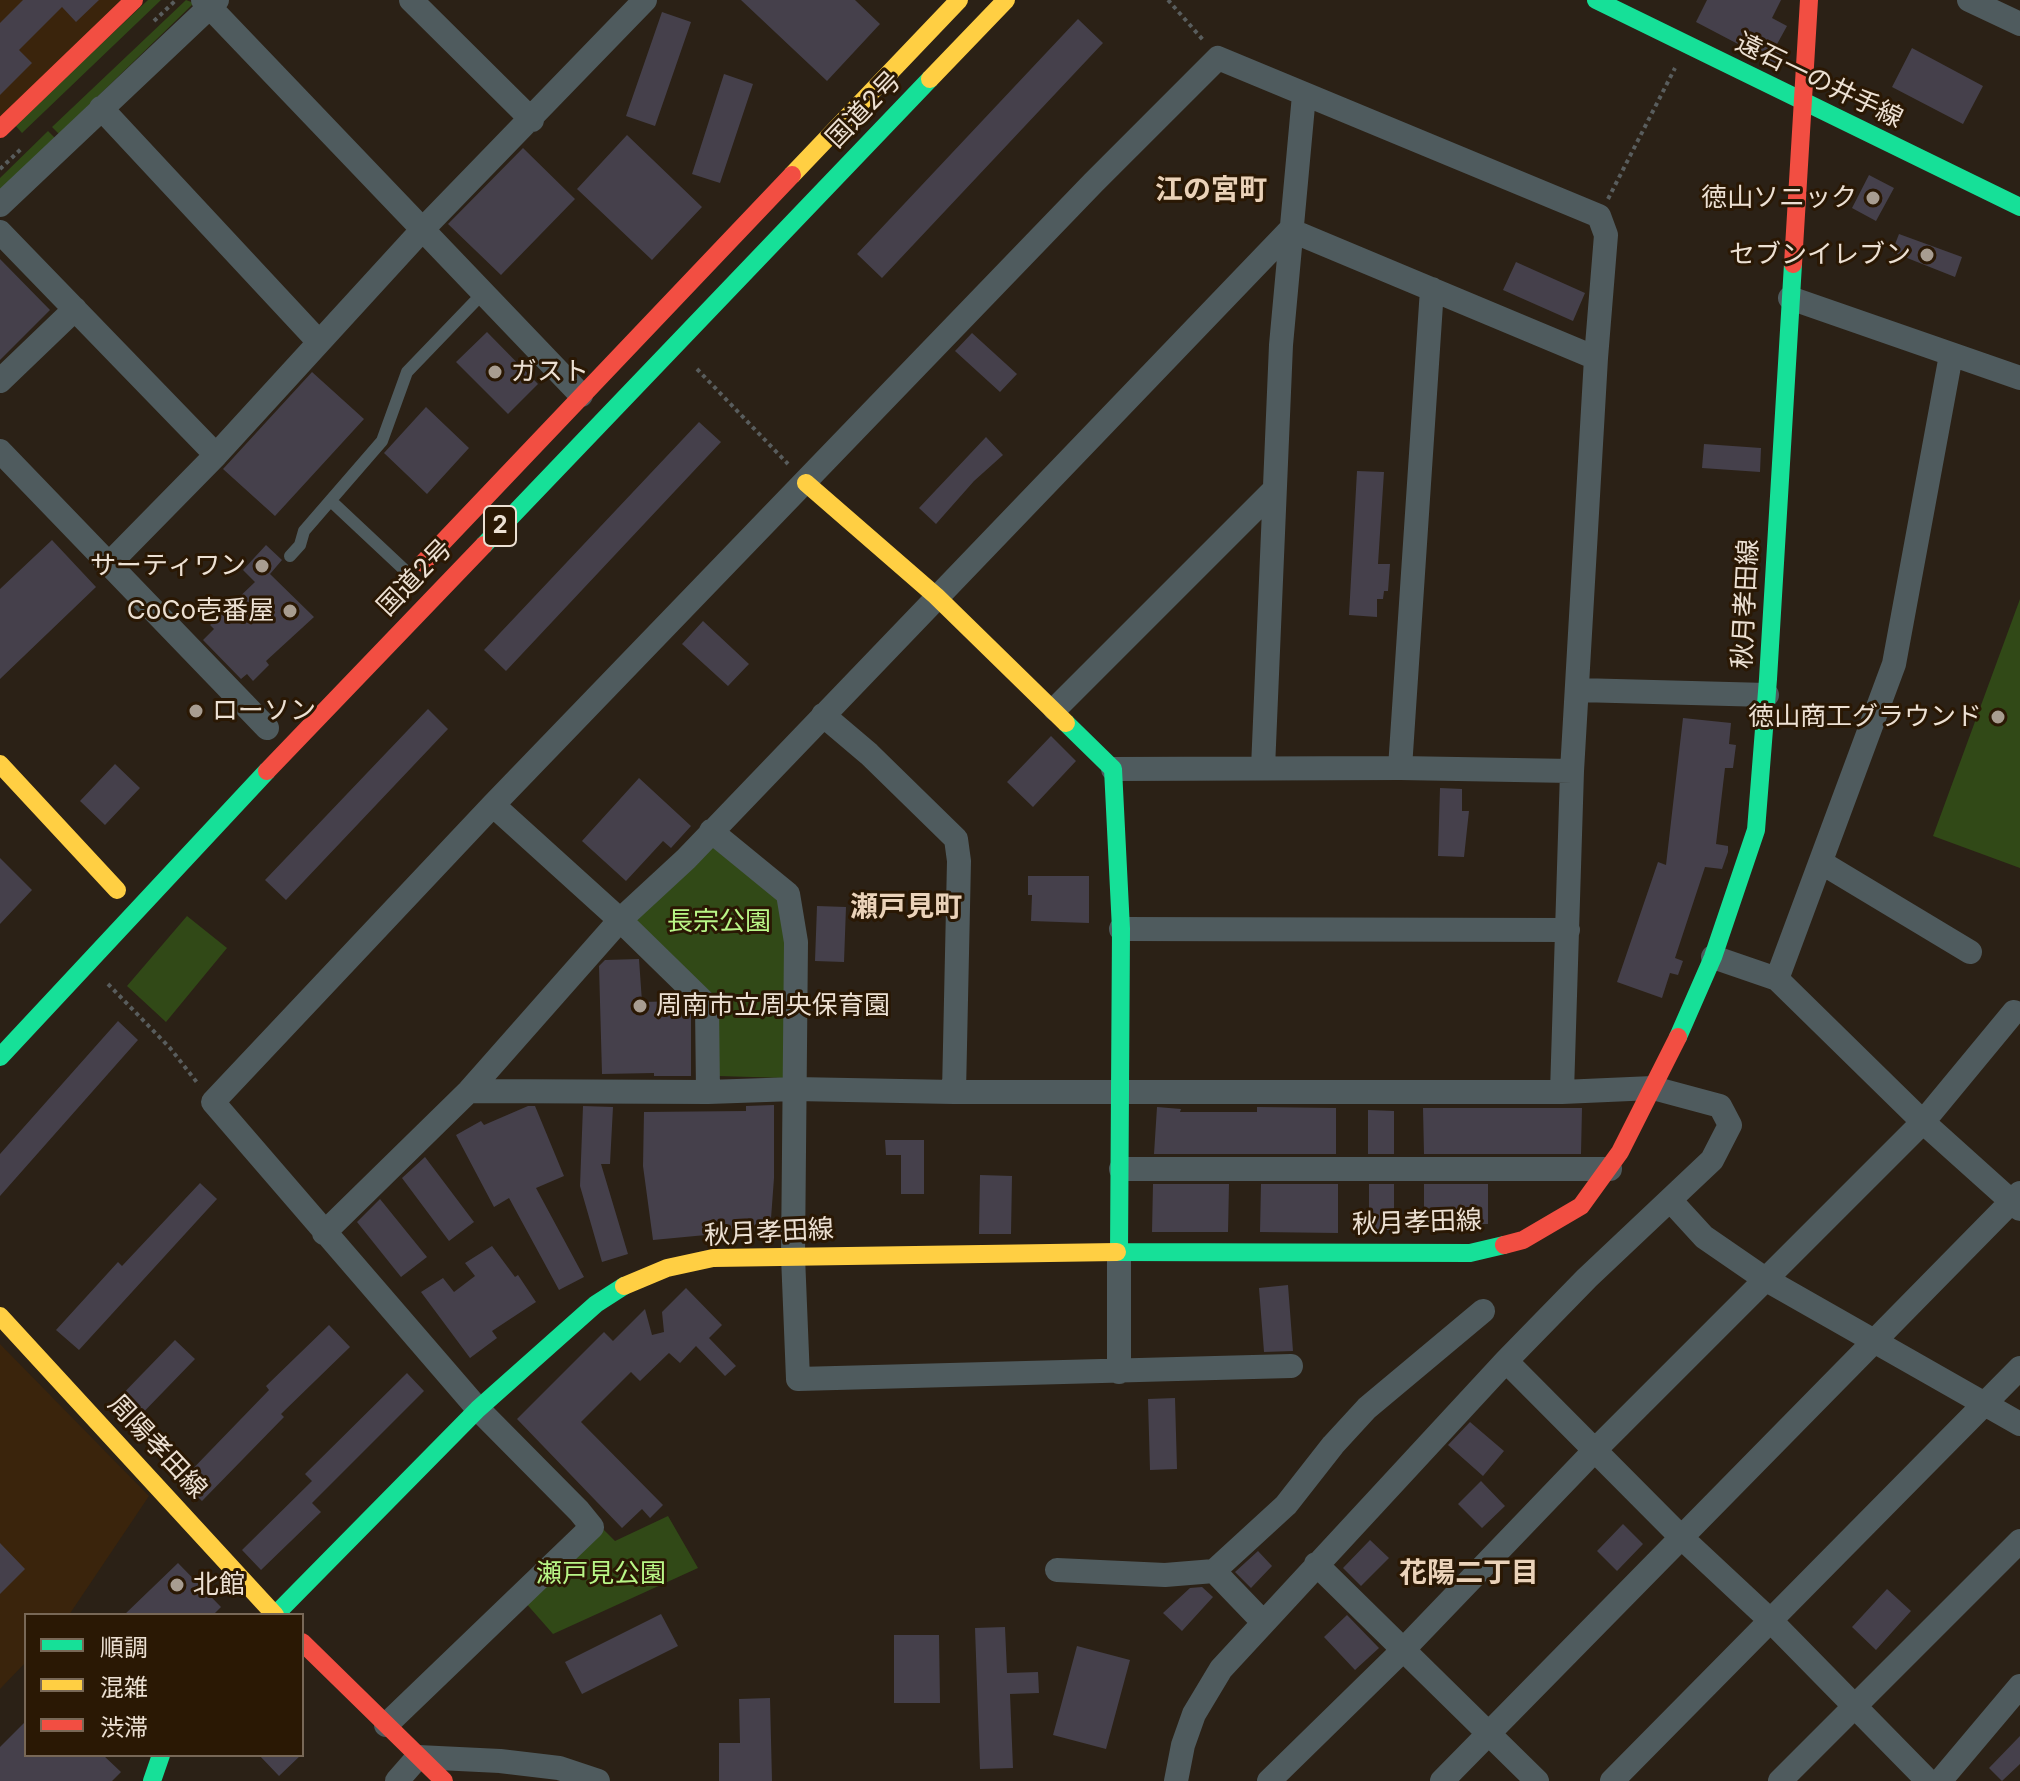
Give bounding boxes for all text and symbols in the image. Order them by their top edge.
street label: 遠石一の井手線 [1730,27,1908,135]
street label: 国道2号 [820,65,908,155]
district label: 江の宮町 [1155,174,1267,208]
place label: 徳山ソニック [1701,182,1857,214]
marker: 徳山ソニック [1864,189,1882,207]
place label: セブンイレブン [1729,239,1911,271]
marker: セブンイレブン [1918,246,1936,264]
place label: ガスト [511,356,589,388]
marker: ガスト [486,363,504,381]
road number: 2 [484,506,516,546]
street label: 国道2号 [371,533,459,623]
street label: 秋月孝田線 [1727,538,1765,670]
place label: サーティワン [90,550,246,582]
marker: サーティワン [253,557,271,575]
place label: CoCo壱番屋 [127,595,274,627]
marker: CoCo壱番屋 [281,602,299,620]
place label: ローソン [212,695,316,727]
place label: 徳山商工グラウンド [1748,701,1982,733]
marker: ローソン [187,702,205,720]
marker: 徳山商工グラウンド [1989,708,2007,726]
district label: 瀬戸見町 [850,891,962,925]
park label: 長宗公園 [667,906,771,938]
place label: 周南市立周央保育園 [656,990,890,1022]
marker: 周南市立周央保育園 [631,997,649,1015]
street label: 秋月孝田線 [1351,1205,1483,1241]
street label: 秋月孝田線 [703,1214,835,1252]
street label: 周陽孝田線 [101,1389,213,1505]
district label: 花陽二丁目 [1399,1557,1539,1591]
park label: 瀬戸見公園 [536,1558,666,1590]
place label: 北館 [193,1569,245,1601]
marker: 北館 [168,1576,186,1594]
legend [24,1613,304,1757]
text: 順調 [100,1633,148,1662]
text: 混雑 [100,1673,148,1702]
text: 渋滞 [100,1713,148,1742]

